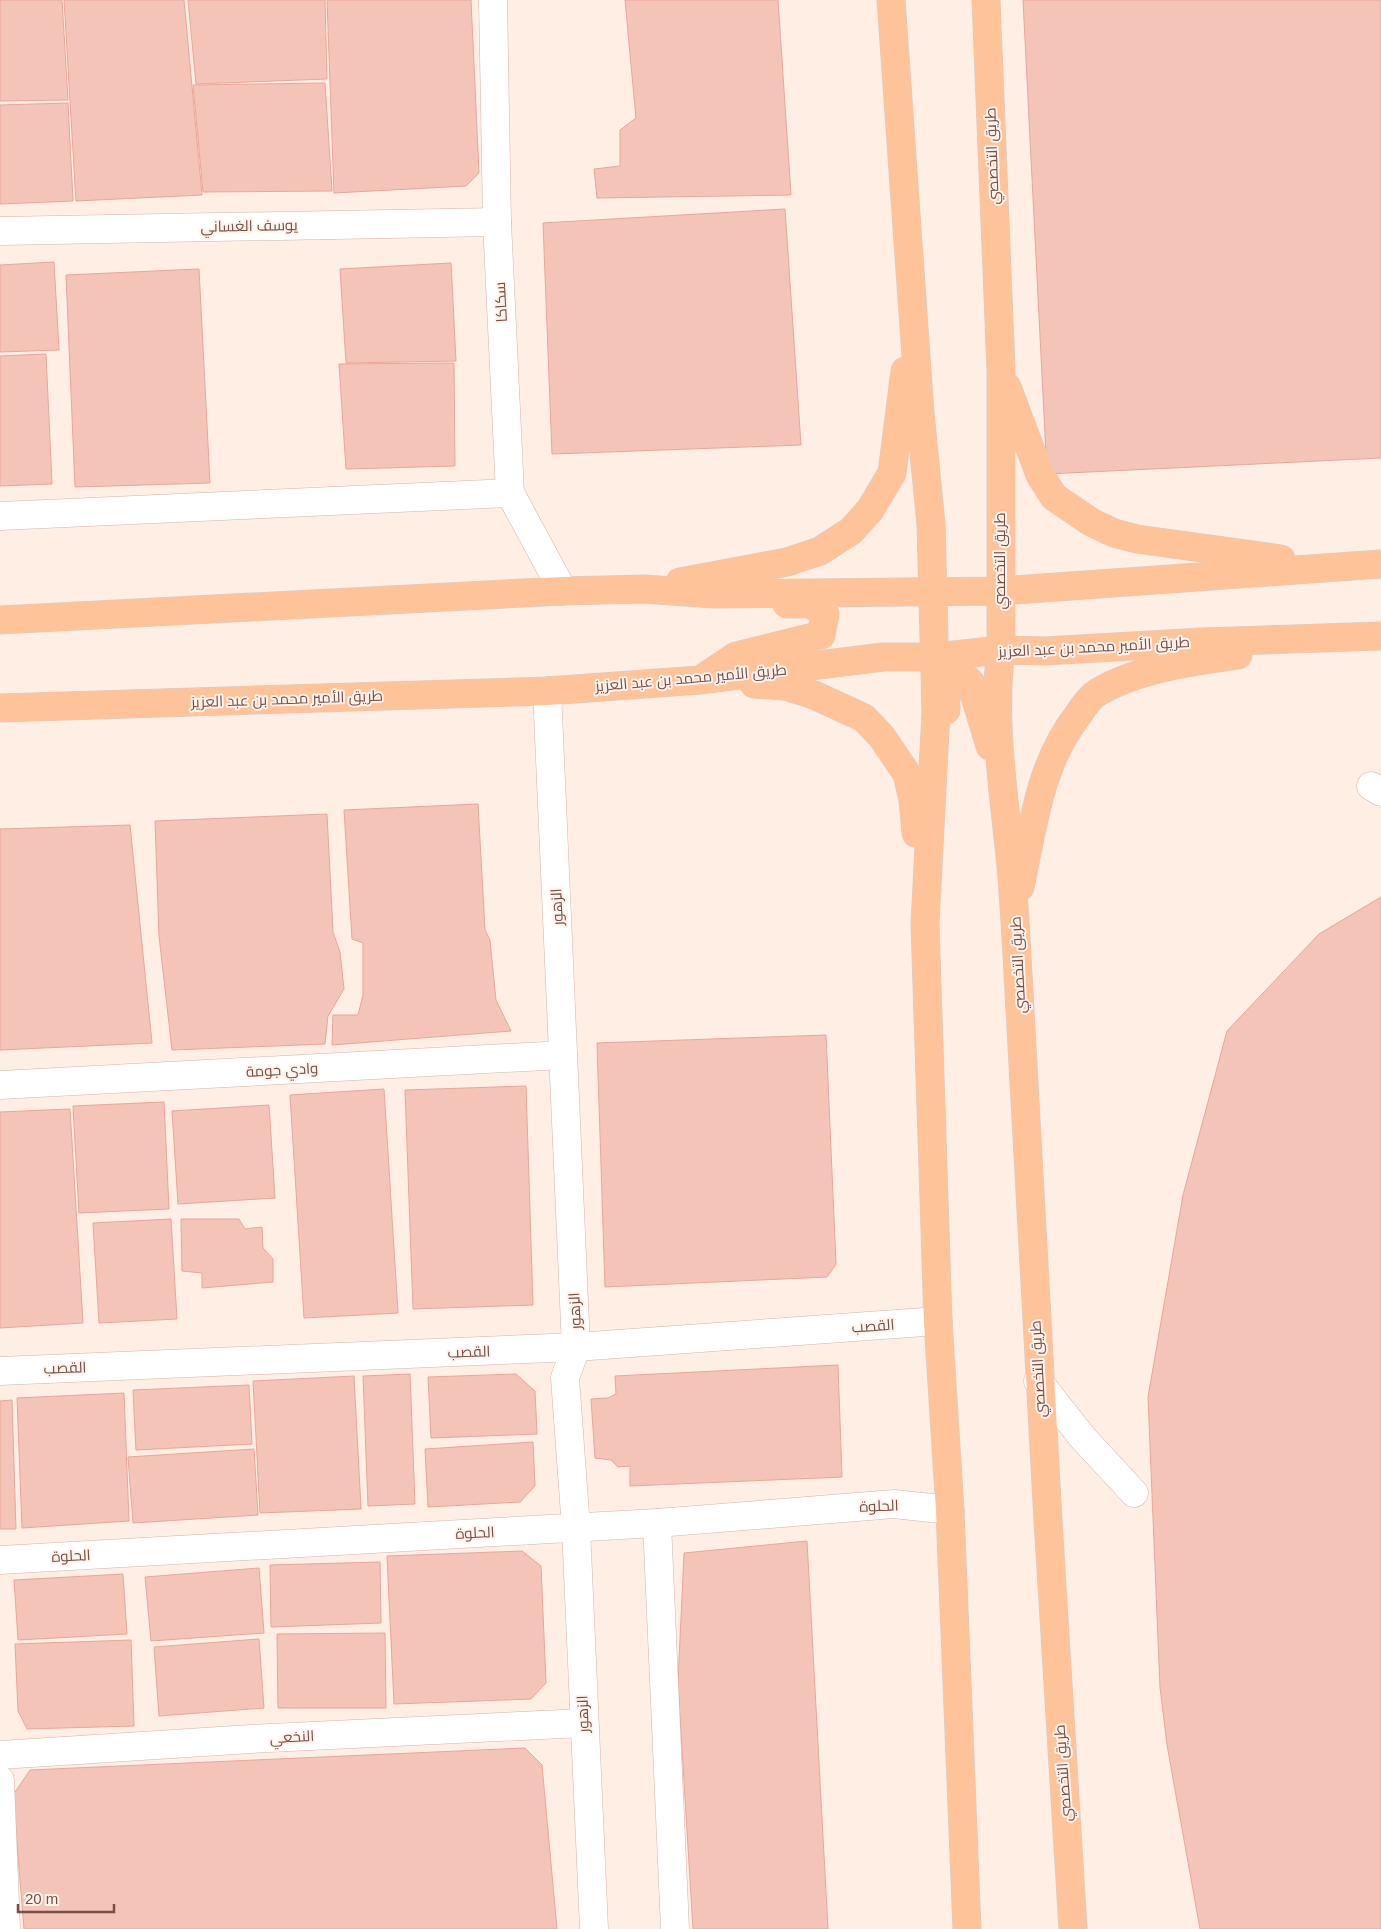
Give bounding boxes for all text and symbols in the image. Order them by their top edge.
street label: طريق التخصصي [981,107,1006,205]
street label: يوسف الغساني [200,216,298,239]
street label: سكاكا [491,281,510,323]
street label: طريق التخصصي [991,512,1012,610]
street label: طريق الأمير محمد بن عبد العزيز [997,633,1190,662]
street label: طريق الأمير محمد بن عبد العزيز [594,661,787,696]
street label: طريق الأمير محمد بن عبد العزيز [190,687,383,712]
street label: الزهور [547,888,567,927]
street label: طريق التخصصي [1006,916,1033,1014]
street label: وادي جومة [245,1059,319,1084]
street label: الزهور [565,1292,585,1331]
street label: القصب [851,1316,895,1335]
street label: طريق التخصصي [1026,1320,1053,1418]
street label: القصب [447,1342,491,1361]
street label: القصب [43,1358,87,1377]
street label: الحلوة [859,1496,899,1516]
street label: الحلوة [455,1523,495,1543]
street label: الحلوة [51,1546,91,1566]
street label: الزهور [573,1695,593,1734]
street label: طريق التخصصي [1051,1724,1078,1822]
street label: النخعي [269,1727,315,1750]
scale bar [18,1882,114,1914]
text: 20 m [25,1890,58,1907]

